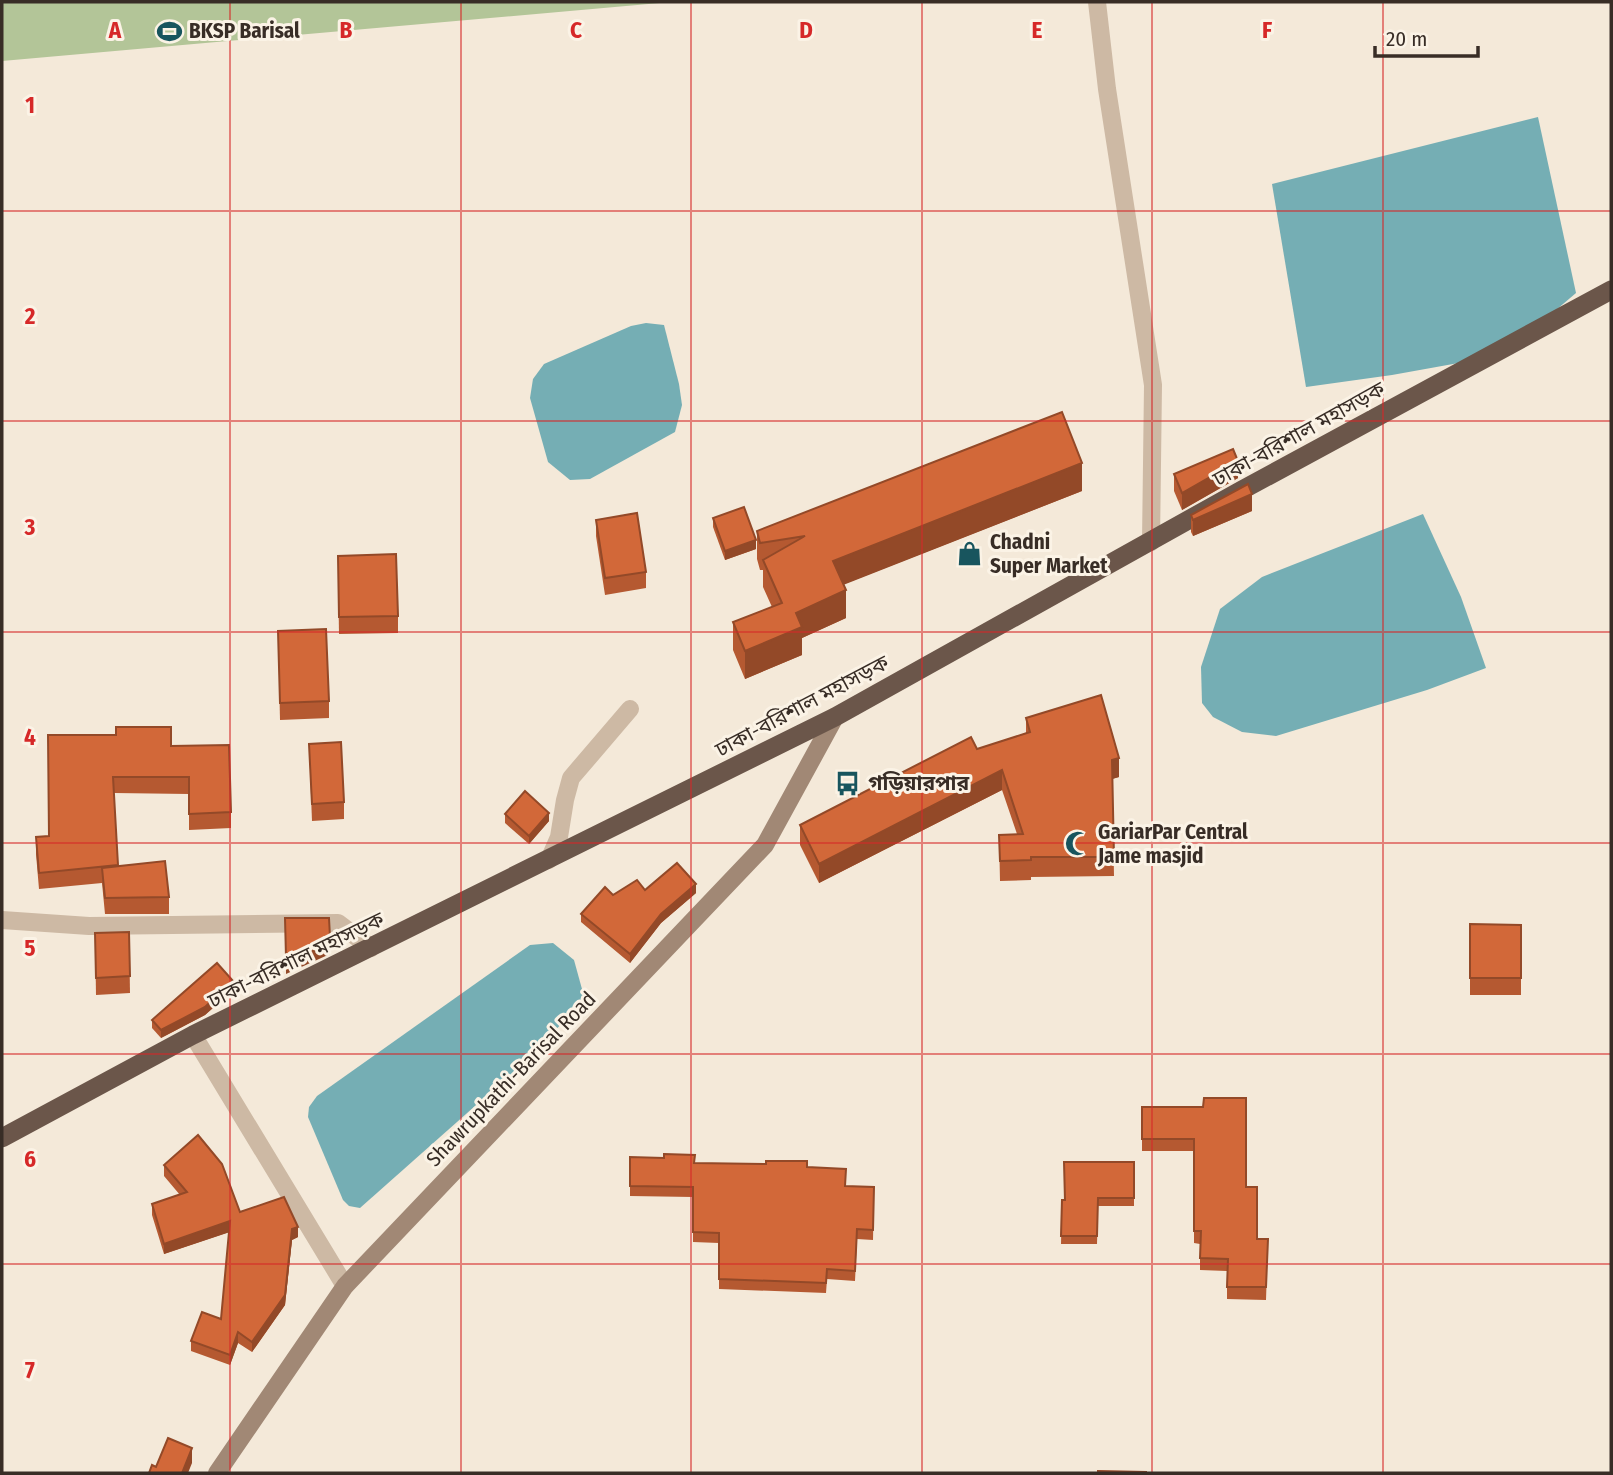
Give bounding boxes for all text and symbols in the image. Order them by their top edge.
scale bar [1375,14,1478,58]
text: A [108,16,122,44]
text: B [340,16,353,44]
text: C [570,16,582,44]
text: D [799,16,813,44]
text: E [1032,16,1043,44]
text: F [1262,16,1272,44]
sports icon: BKSP Barisal [155,17,183,45]
place label: BKSP Barisal [189,18,300,44]
text: 20 m [1386,26,1427,52]
text: 1 [25,91,35,119]
text: 2 [24,302,36,330]
street label: ঢাকা-বরিশাল মহাসড়ক [1208,375,1391,493]
text: 3 [24,513,36,541]
place label: Chadni Super Market [990,529,1108,579]
shop icon: Chadni Super Market [956,540,984,568]
street label: ঢাকা-বরিশাল মহাসড়ক [710,649,894,763]
text: 4 [24,723,36,751]
bus stop icon: গড়িয়ারপার [834,769,862,797]
place label: গড়িয়ারপার [868,770,970,796]
place label: GariarPar Central Jame masjid [1097,819,1248,869]
mosque icon: GariarPar Central Jame masjid [1064,830,1092,858]
street label: ঢাকা-বরিশাল মহাসড়ক [203,906,389,1014]
text: 5 [24,934,36,962]
street label: Shawrupkathi-Barisal Road [421,986,601,1172]
text: 6 [24,1145,36,1173]
text: 7 [25,1356,35,1384]

